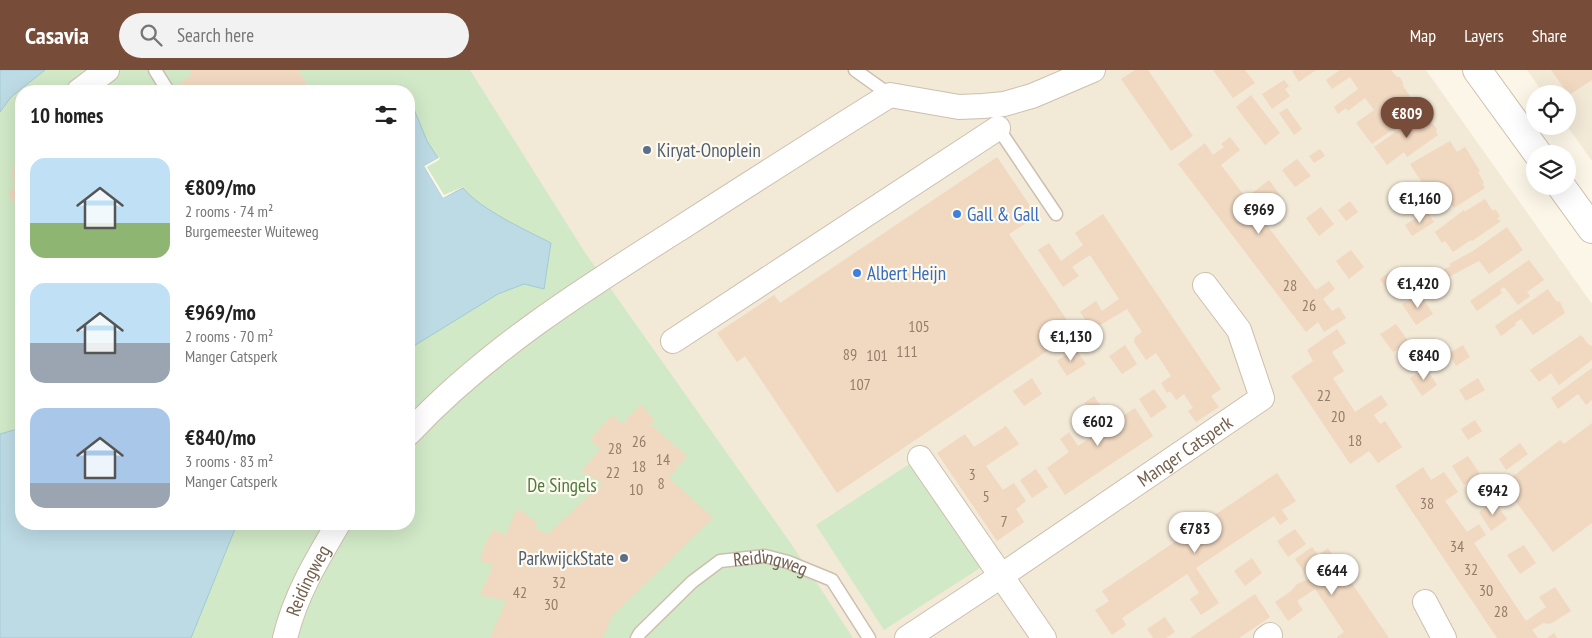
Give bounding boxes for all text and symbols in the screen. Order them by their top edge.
search box [119,13,469,58]
text: Casavia [25,20,89,51]
icon: search [137,21,165,49]
text: Search here [177,23,254,47]
text: Map [1410,24,1436,47]
text: Layers [1464,24,1504,47]
text: Share [1532,24,1567,47]
map controls [1526,85,1576,195]
button: locate [1526,85,1576,135]
pin: €809 [1377,97,1437,139]
icon: filters [372,101,400,129]
text: 10 homes [30,102,103,129]
text: €809 [1392,103,1422,123]
place label: Kiryat-Onoplein [657,138,761,162]
marker: Kiryat-Onoplein [641,144,653,156]
button: layers [1526,145,1576,195]
text: €809/mo [185,174,256,201]
icon: home [70,178,130,238]
pin: €1,160 [1379,182,1461,224]
text: €1,160 [1399,188,1441,208]
pin: €969 [1229,192,1289,235]
text: €969 [1244,199,1274,219]
text: 2 rooms · 74 m² [185,201,273,221]
place label: Gall & Gall [967,202,1040,226]
marker: Gall & Gall [951,208,963,220]
text: Burgemeester Wuiteweg [185,221,319,241]
place label: Albert Heijn [867,261,946,285]
pin: €1,420 [1377,266,1459,309]
marker: Albert Heijn [851,267,863,279]
text: €1,420 [1397,273,1439,293]
house number: 28 [1283,275,1297,295]
house number: 26 [1302,295,1316,315]
text: €969/mo [185,299,256,326]
icon: home [70,303,130,363]
house number: 105 [908,316,930,336]
pin: €1,130 [1030,320,1112,362]
text: 2 rooms · 70 m² [185,326,273,346]
text: €1,130 [1050,326,1092,346]
pin: €840 [1394,338,1454,381]
house number: 111 [896,341,918,361]
house number: 89 [843,344,857,364]
house number: 101 [866,345,888,365]
text: €840 [1409,345,1439,365]
text: Manger Catsperk [185,346,277,366]
house number: 107 [849,374,871,394]
house number: 22 [1317,385,1331,405]
pin: €602 [1068,404,1128,447]
house number: 20 [1331,406,1345,426]
street label: Manger Catsperk [1133,409,1237,492]
text: €602 [1083,411,1113,431]
text: €840/mo [185,424,256,451]
icon: home [70,428,130,488]
house number: 18 [1348,430,1362,450]
house number: 26 [632,431,646,451]
house number: 28 [608,438,622,458]
house number: 14 [656,449,670,469]
text: 3 rooms · 83 m² [185,451,273,471]
house number: 18 [632,456,646,476]
house number: 22 [606,462,620,482]
house number: 3 [968,464,976,484]
text: Manger Catsperk [185,471,277,491]
park label: De Singels [527,473,597,497]
house number: 8 [657,473,665,493]
pin: €942 [1463,474,1523,516]
house number: 10 [629,479,643,499]
text: €942 [1478,480,1508,500]
house number: 5 [982,486,990,506]
house number: 38 [1420,493,1434,513]
house number: 7 [1000,511,1008,531]
pin: €783 [1165,512,1225,554]
text: €783 [1180,518,1210,538]
house number: 34 [1450,536,1464,556]
street label: Reidingweg [280,541,335,619]
street label: Reidingweg [732,544,811,581]
place label: ParkwijckState [518,546,614,570]
marker: ParkwijckState [618,552,630,564]
pin: €644 [1302,554,1362,596]
house number: 32 [1464,559,1478,579]
text: €644 [1317,560,1347,580]
house number: 32 [552,572,566,592]
house number: 30 [1479,580,1493,600]
house number: 42 [513,582,527,602]
house number: 30 [544,594,558,614]
house number: 28 [1494,601,1508,621]

